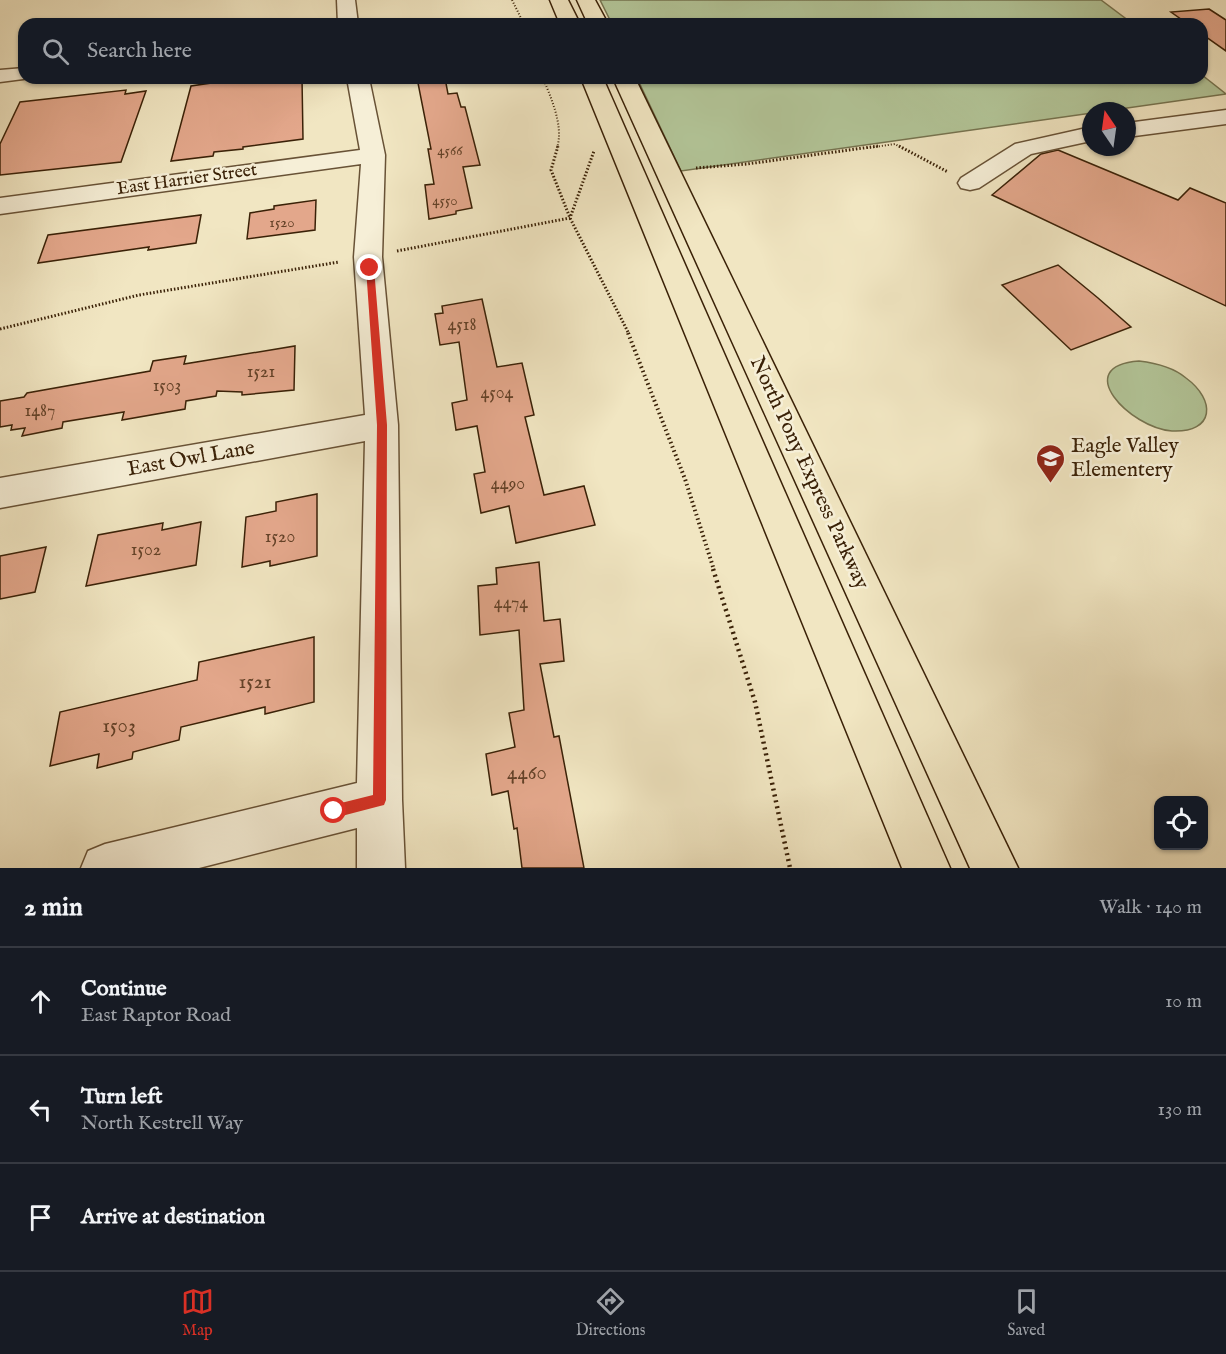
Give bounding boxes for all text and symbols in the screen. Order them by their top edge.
search box [18,18,1208,84]
icon: search [39,35,72,68]
text: Search here [87,37,192,65]
north arrow [1082,102,1136,156]
house number: 4566 [437,141,463,160]
street label: East Harrier Street [115,159,259,201]
house number: 4550 [432,191,458,210]
house number: 1520 [269,213,295,232]
route end [356,254,382,280]
house number: 4518 [447,314,477,337]
street label: North Pony Express Parkway [743,352,875,594]
house number: 1521 [247,361,275,384]
house number: 1503 [153,375,181,398]
house number: 4504 [481,382,514,405]
house number: 1487 [24,400,56,423]
place label: Eagle Valley Elementery [1071,433,1179,484]
street label: East Owl Lane [125,434,257,484]
school or university icon: Eagle Valley Elementery [1034,442,1066,484]
house number: 4490 [491,473,525,496]
house number: 1520 [265,526,295,549]
house number: 1502 [131,539,161,562]
house number: 4474 [494,592,528,615]
house number: 1521 [238,669,272,696]
house number: 1503 [102,713,136,740]
house number: 4460 [507,760,547,787]
map controls [1154,796,1208,850]
button: locate [1154,796,1208,850]
route start [320,797,346,823]
text: 2 min [24,891,83,924]
text: Walk · 140 m [1099,895,1202,920]
text: Continue [81,975,167,1003]
icon: ahead [24,985,57,1018]
text: 10 m [1165,989,1202,1014]
text: East Raptor Road [81,1003,231,1028]
text: Turn left [81,1083,163,1111]
icon: left [24,1093,57,1126]
text: 130 m [1157,1097,1202,1122]
text: North Kestrell Way [81,1111,243,1136]
icon: arrive [24,1201,57,1234]
text: Arrive at destination [81,1203,265,1231]
tab: Map [181,1285,214,1341]
tab: Directions [576,1285,645,1341]
tab: Saved [1007,1285,1045,1341]

